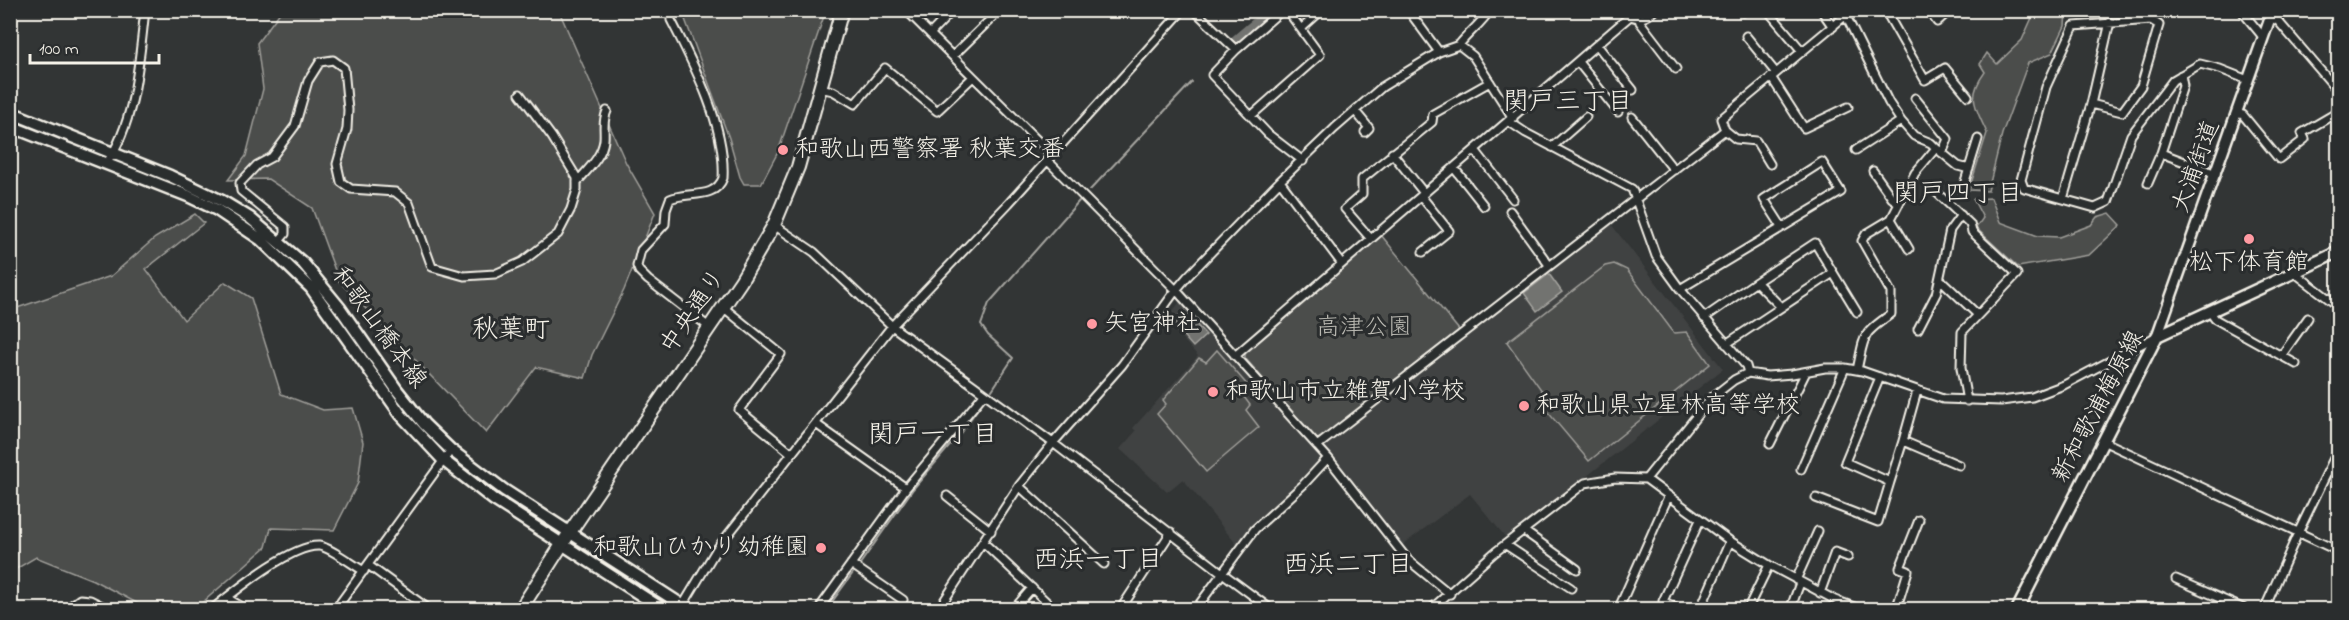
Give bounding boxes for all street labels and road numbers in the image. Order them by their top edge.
street label: 大浦街道 [2164,116,2230,218]
street label: 和歌山橋本線 [322,259,434,397]
street label: 中央通り [653,262,735,362]
street label: 新和歌浦梅原線 [2044,325,2154,489]

